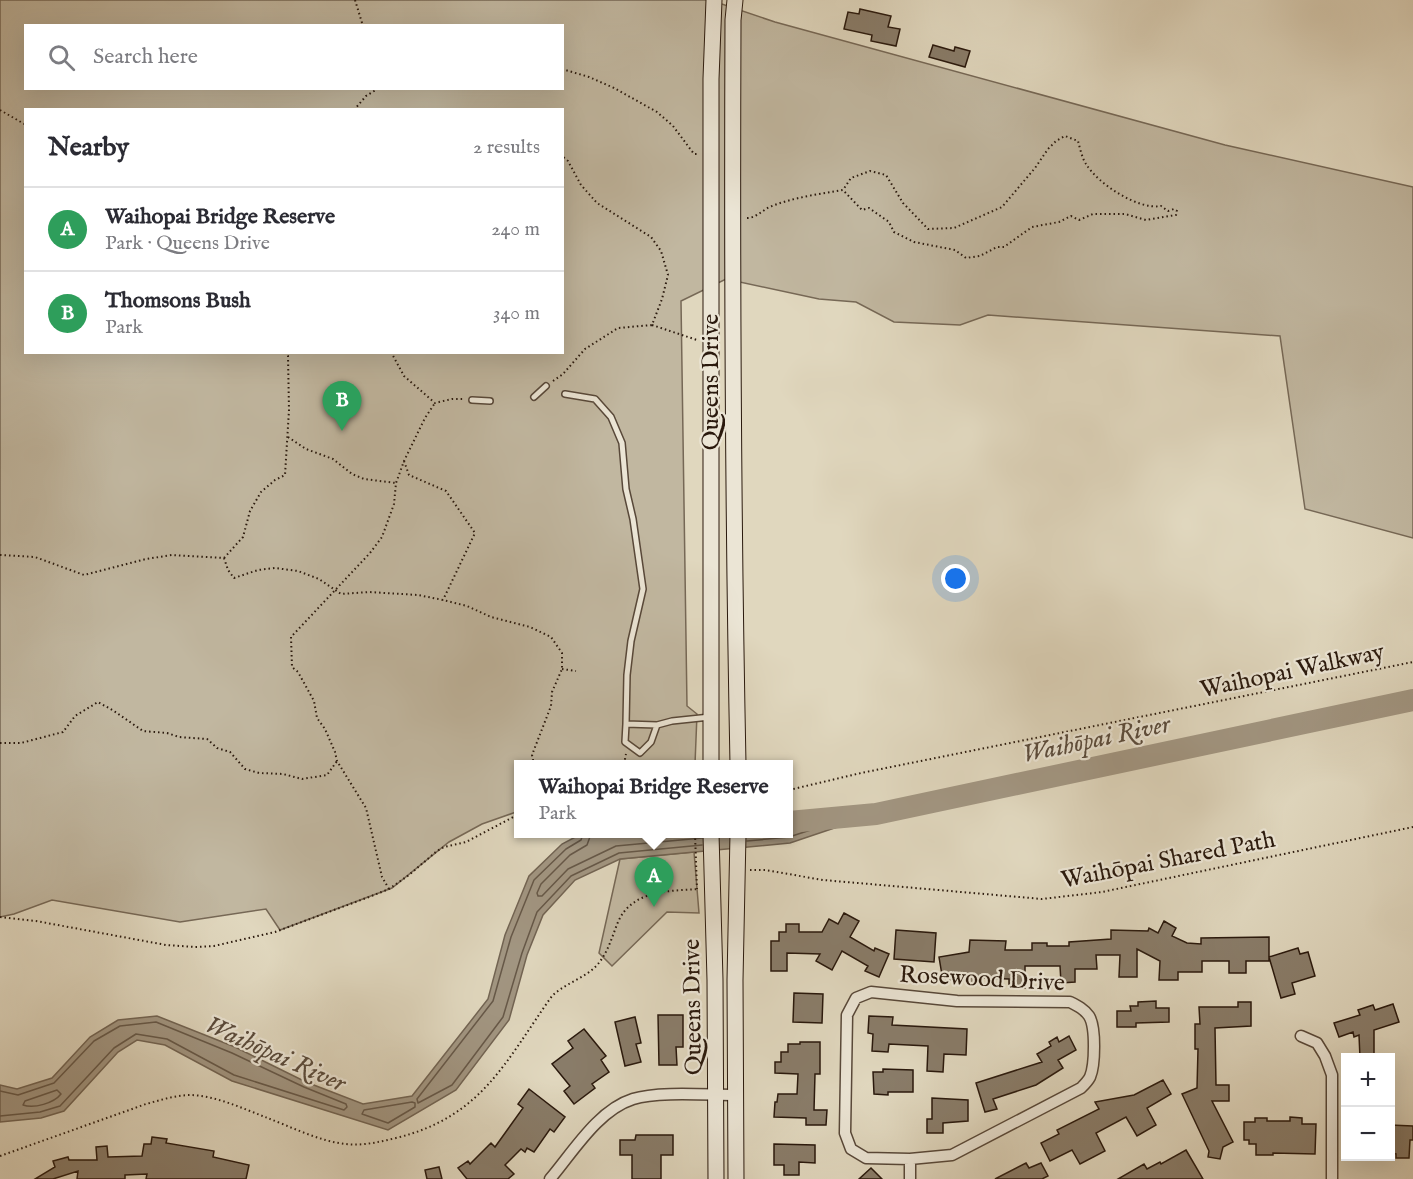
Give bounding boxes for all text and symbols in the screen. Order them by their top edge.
search box [24,24,564,90]
icon: search [45,41,78,74]
text: Search here [93,43,198,71]
text: Nearby [48,131,129,164]
text: 2 results [473,135,540,160]
text: Waihopai Bridge Reserve [105,203,335,231]
text: A [61,217,74,242]
text: 240 m [491,217,540,242]
text: Park · Queens Drive [105,231,270,256]
text: Thomsons Bush [105,287,251,315]
text: B [61,301,74,326]
text: 340 m [493,301,540,326]
street label: Queens Drive [696,314,727,450]
text: Park [105,315,143,340]
pin: B [322,382,362,431]
your location [941,564,970,593]
street label: Waihopai Walkway [1197,637,1387,706]
water label: Waihōpai River [1019,707,1174,771]
popup [514,760,793,838]
text: Waihopai Bridge Reserve [539,773,768,801]
text: Park [539,801,577,826]
street label: Waihōpai Shared Path [1059,824,1278,896]
pin: A [634,858,674,907]
street label: Queens Drive [677,938,710,1075]
street label: Rosewood Drive [898,960,1066,999]
water label: Waihōpai River [200,1009,352,1101]
map controls [1341,1053,1395,1161]
button: + [1341,1053,1395,1107]
button: − [1341,1107,1395,1161]

